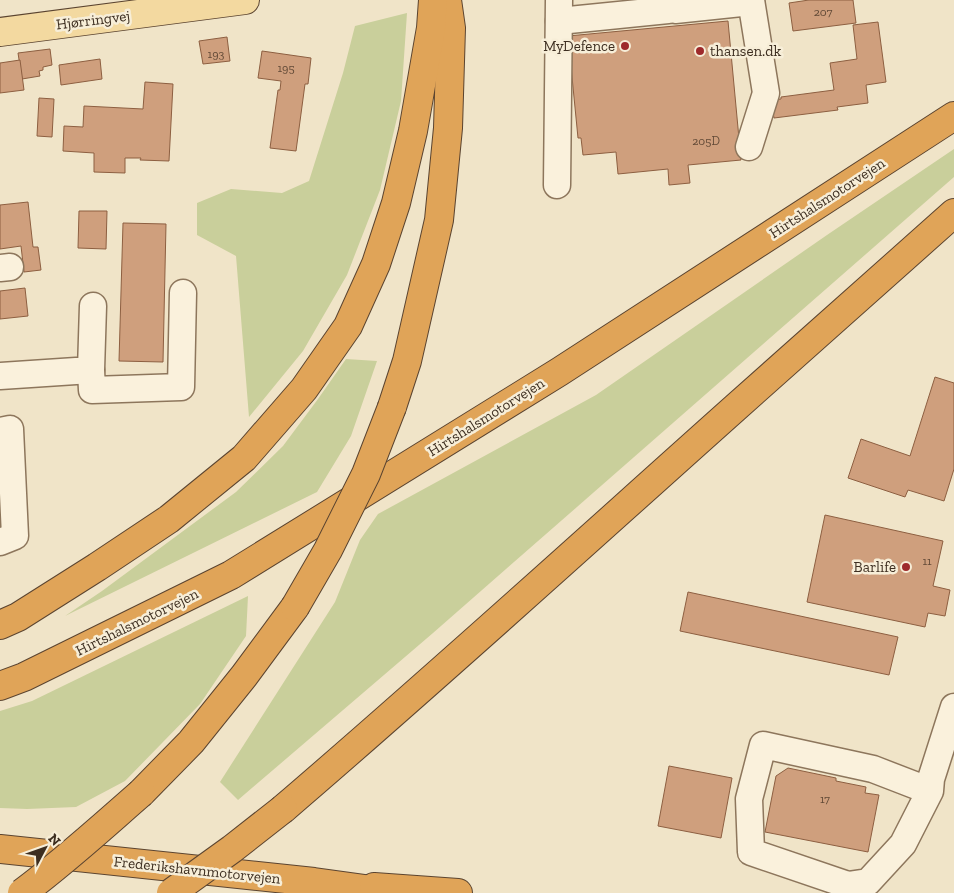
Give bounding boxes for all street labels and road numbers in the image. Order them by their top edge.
street label: Hjørringvej [55,7,131,33]
street label: Hirtshalsmotorvejen [766,154,889,242]
street label: Hirtshalsmotorvejen [424,374,548,460]
street label: Hirtshalsmotorvejen [73,584,202,660]
street label: Frederikshavnmotorvejen [113,852,282,888]

